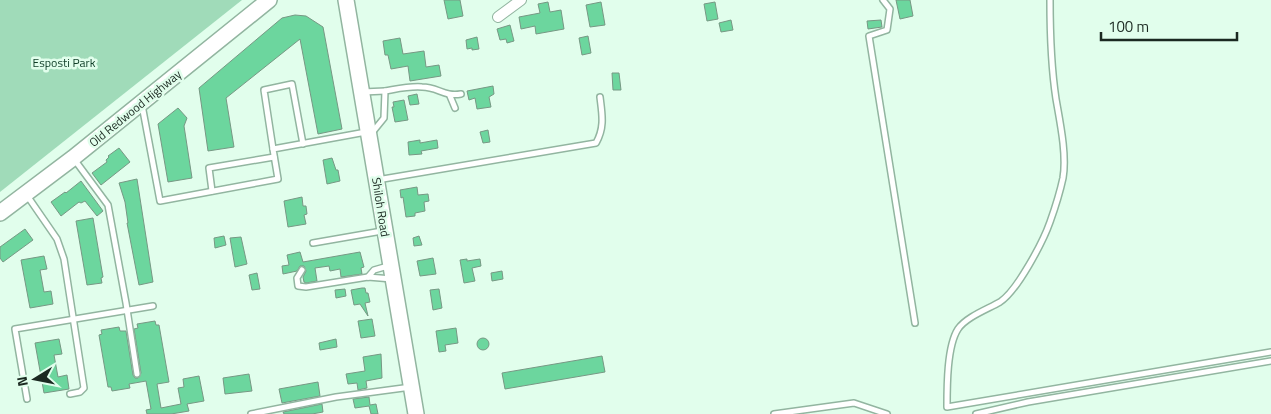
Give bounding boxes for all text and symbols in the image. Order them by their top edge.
scale bar [1101,10,1237,42]
text: 100 m [1108,15,1149,38]
park label: Esposti Park [33,53,96,72]
street label: Old Redwood Highway [85,65,186,151]
street label: Shiloh Road [367,176,395,238]
north arrow [10,354,60,404]
text: N [11,375,33,388]

